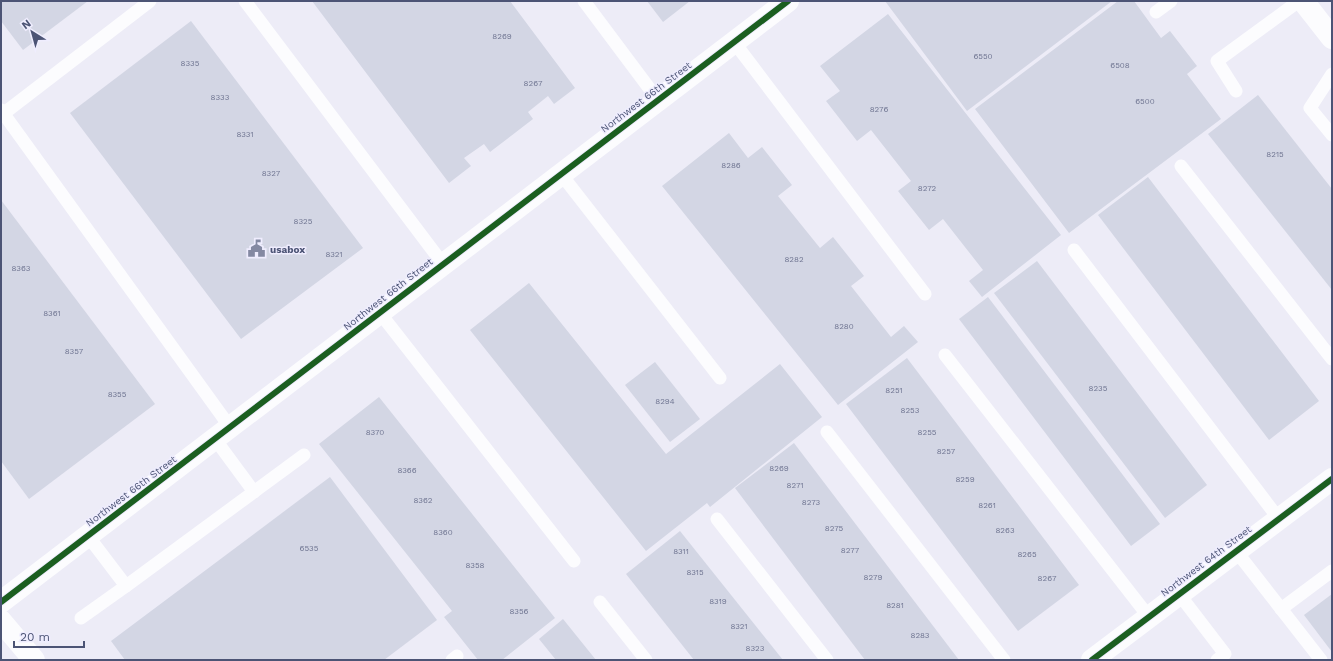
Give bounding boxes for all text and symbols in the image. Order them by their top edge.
north arrow [12,12,52,52]
text: N [19,17,33,32]
house number: 8269 [492,32,512,41]
house number: 6550 [973,52,993,61]
house number: 8335 [181,59,200,68]
street label: Northwest 66th Street [599,59,694,135]
house number: 6508 [1110,61,1130,70]
house number: 8267 [524,79,543,88]
house number: 8333 [211,93,230,102]
house number: 6500 [1135,97,1155,106]
house number: 8276 [870,105,888,114]
house number: 8331 [236,130,254,139]
house number: 8215 [1266,150,1284,159]
house number: 8286 [721,161,741,170]
house number: 8327 [262,169,281,178]
house number: 8272 [918,184,937,193]
house number: 8325 [294,217,313,226]
public building icon: usabox [247,239,267,259]
place label: usabox [270,244,305,255]
house number: 8321 [325,250,343,259]
street label: Northwest 66th Street [341,255,435,332]
house number: 8282 [784,255,804,264]
house number: 8363 [12,264,31,273]
house number: 8361 [43,309,61,318]
house number: 8280 [834,322,854,331]
house number: 8357 [65,347,84,356]
house number: 8235 [1089,384,1108,393]
house number: 8251 [885,386,903,395]
house number: 8355 [108,390,127,399]
house number: 8294 [655,397,675,406]
house number: 8253 [901,406,920,415]
house number: 8370 [366,428,384,437]
house number: 8255 [918,428,937,437]
house number: 8257 [937,447,956,456]
street label: Northwest 66th Street [84,453,179,529]
house number: 8269 [769,464,789,473]
house number: 8366 [397,466,417,475]
house number: 8259 [955,475,975,484]
house number: 8271 [786,481,804,490]
house number: 8362 [414,496,433,505]
house number: 8273 [802,498,821,507]
house number: 8261 [978,501,996,510]
street label: Northwest 64th Street [1159,523,1254,599]
house number: 8275 [825,524,844,533]
house number: 8263 [995,526,1015,535]
house number: 8360 [433,528,453,537]
house number: 6535 [300,544,319,553]
house number: 8277 [841,546,860,555]
house number: 8311 [673,547,689,556]
house number: 8265 [1017,550,1037,559]
house number: 8358 [465,561,485,570]
house number: 8315 [686,568,704,577]
house number: 8279 [864,573,882,582]
house number: 8267 [1038,574,1057,583]
house number: 8319 [709,597,727,606]
house number: 8281 [886,601,904,610]
house number: 8356 [510,607,529,616]
house number: 8321 [730,622,748,631]
scale bar [14,623,84,649]
text: 20 m [20,630,50,644]
house number: 8283 [910,631,930,640]
house number: 8323 [746,644,765,653]

